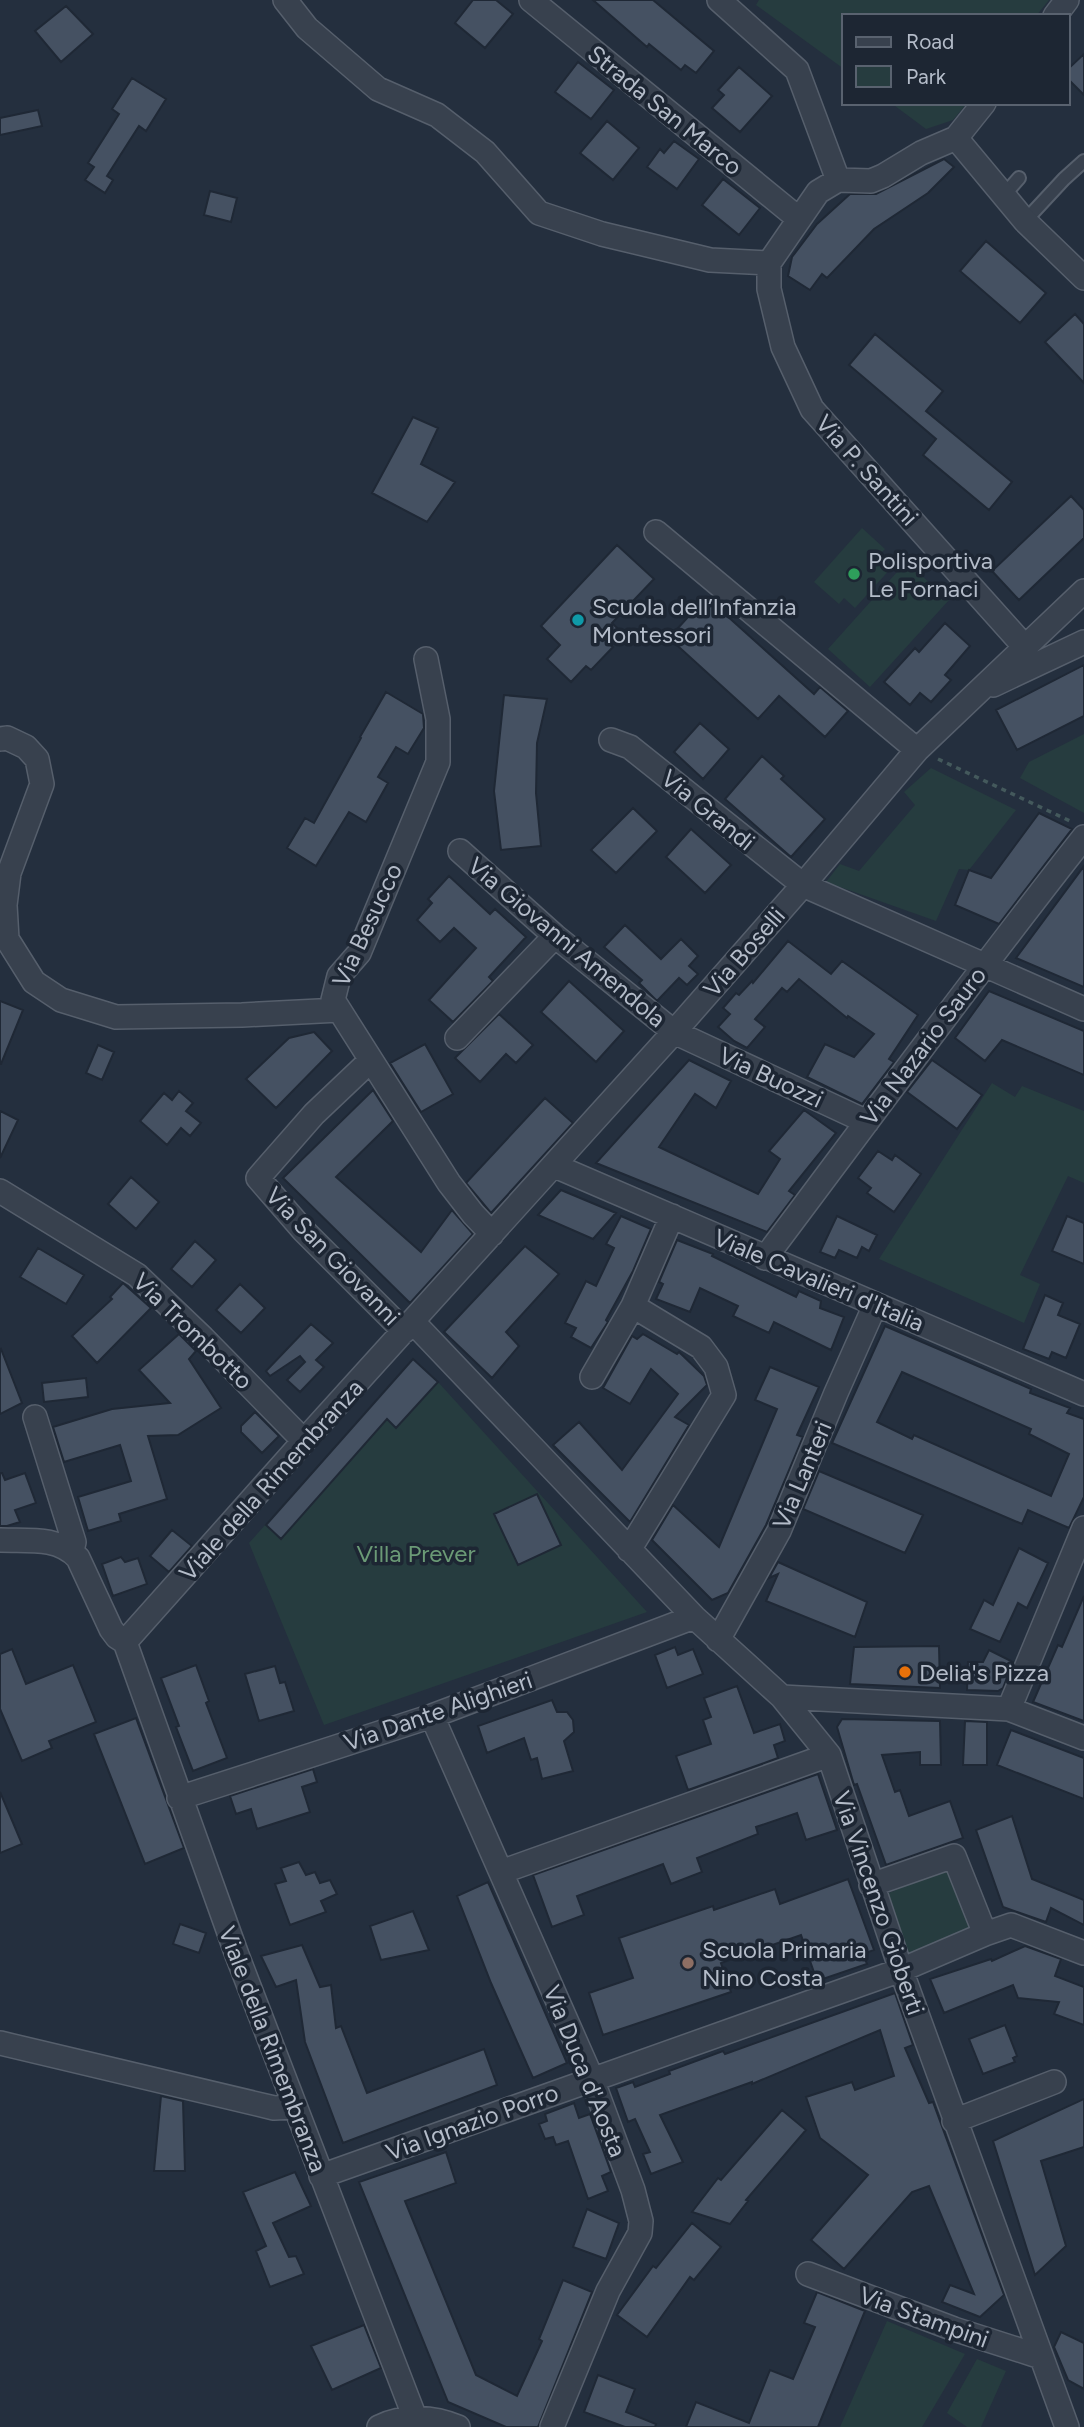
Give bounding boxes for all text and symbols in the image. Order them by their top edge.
legend [842,14,1070,105]
text: Road [906,29,954,54]
street label: Strada San Marco [582,39,748,181]
text: Park [906,64,947,89]
street label: Via P. Santini [810,409,924,531]
place label: Polisportiva Le Fornaci [868,546,993,603]
marker: Polisportiva Le Fornaci [846,566,862,582]
place label: Scuola dell’Infanzia Montessori [592,592,796,649]
marker: Scuola dell’Infanzia Montessori [570,612,586,628]
street label: Via Grandi [655,763,761,857]
street label: Via Giovanni Amendola [462,851,672,1033]
street label: Via Besucco [326,859,408,991]
street label: Via Boselli [697,901,791,1003]
street label: Via Nazario Sauro [854,961,992,1131]
street label: Via Buozzi [714,1040,828,1114]
street label: Via San Giovanni [260,1181,406,1331]
street label: Viale Cavalieri d'Italia [709,1223,929,1337]
street label: Via Trombotto [127,1267,259,1395]
street label: Viale della Rimembranza [173,1373,369,1587]
street label: Via Lanteri [766,1417,838,1533]
park label: Villa Prever [356,1539,476,1568]
place label: Delia's Pizza [919,1658,1049,1687]
marker: Delia's Pizza [897,1664,913,1680]
street label: Via Dante Alighieri [340,1665,536,1757]
street label: Via Vincenzo Gioberti [827,1787,931,2019]
street label: Viale della Rimembranza [213,1922,333,2176]
place label: Scuola Primaria Nino Costa [702,1935,867,1992]
marker: Scuola Primaria Nino Costa [680,1955,696,1971]
street label: Via Duca d'Aosta [537,1981,633,2161]
street label: Via Ignazio Porro [382,2077,562,2167]
street label: Via Stampini [855,2280,993,2354]

